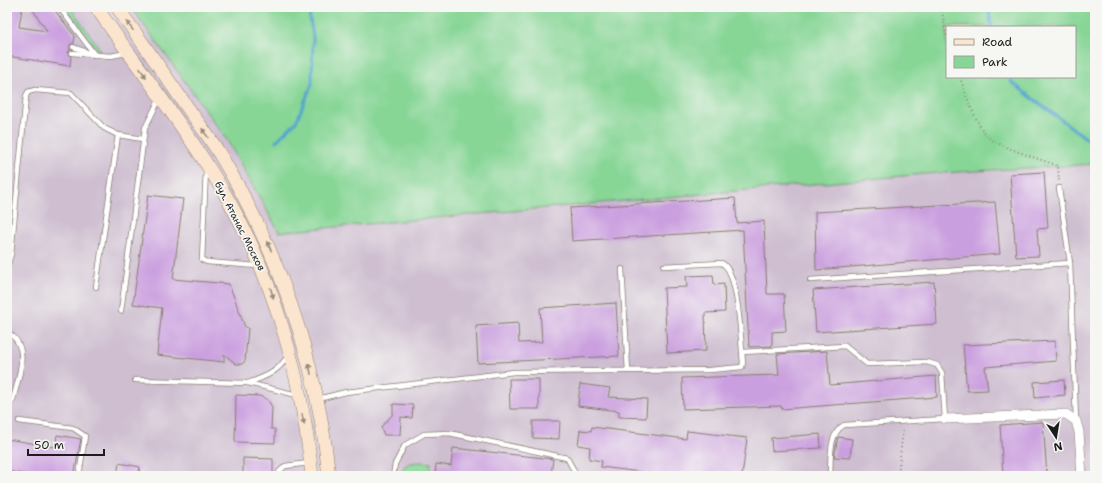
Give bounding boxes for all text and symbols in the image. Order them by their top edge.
one-way arrow [126,21,134,31]
legend [946,26,1076,78]
text: Road [982,34,1013,50]
text: Park [982,54,1008,70]
one-way arrow [139,68,147,78]
one-way arrow [201,127,209,138]
street label: бул. Атанас Москов [212,179,268,273]
one-way arrow [265,240,272,252]
one-way arrow [269,287,275,299]
one-way arrow [307,363,313,375]
one-way arrow [301,413,307,425]
north arrow [1036,417,1076,457]
scale bar [28,431,104,457]
text: 50 m [34,437,64,453]
text: N [1052,438,1064,455]

